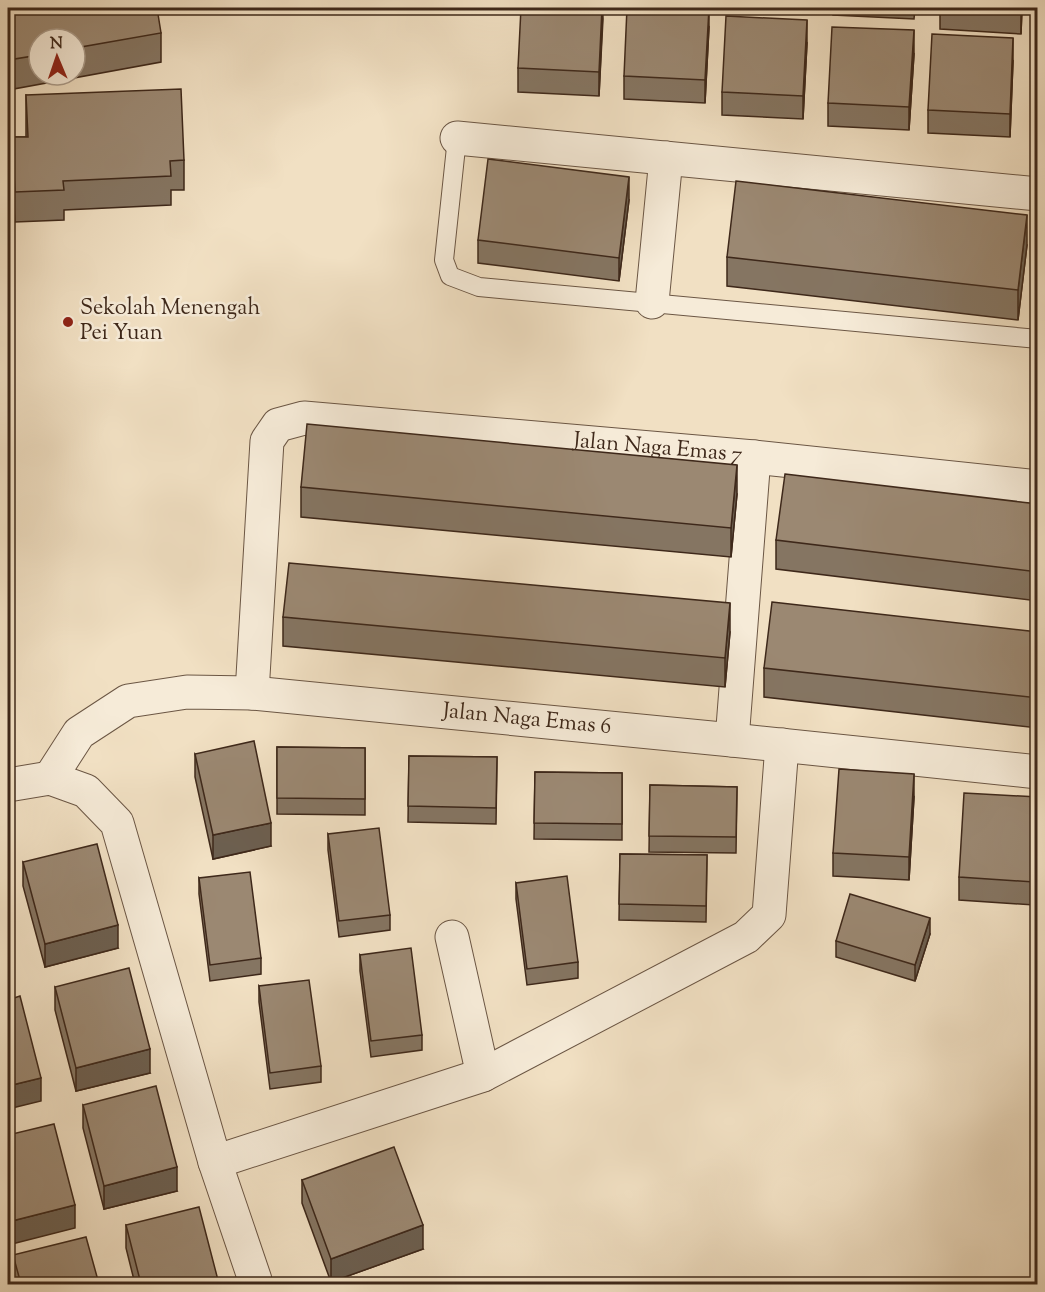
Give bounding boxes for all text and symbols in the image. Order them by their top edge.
north arrow [27,27,87,87]
text: N [50,33,64,56]
place label: Sekolah Menengah Pei Yuan [80,293,260,350]
marker: Sekolah Menengah Pei Yuan [61,315,75,329]
street label: Jalan Naga Emas 7 [571,425,744,472]
street label: Jalan Naga Emas 6 [440,696,613,744]

